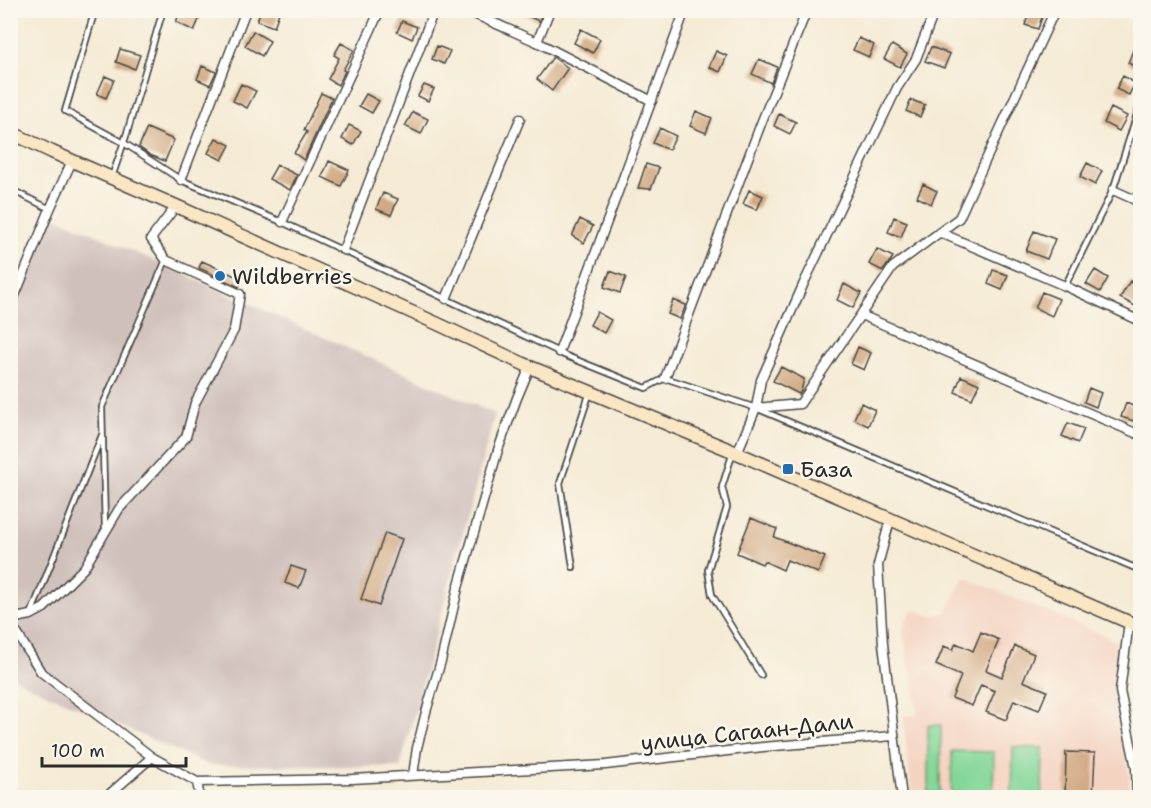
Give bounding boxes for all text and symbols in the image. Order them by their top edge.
place label: Wildberries [232,262,353,291]
marker: Wildberries [213,269,227,283]
place label: База [800,455,853,484]
marker: База [781,462,795,476]
street label: улица Сагаан-Дали [639,706,855,758]
scale bar [42,730,186,768]
text: 100 m [51,739,105,763]

